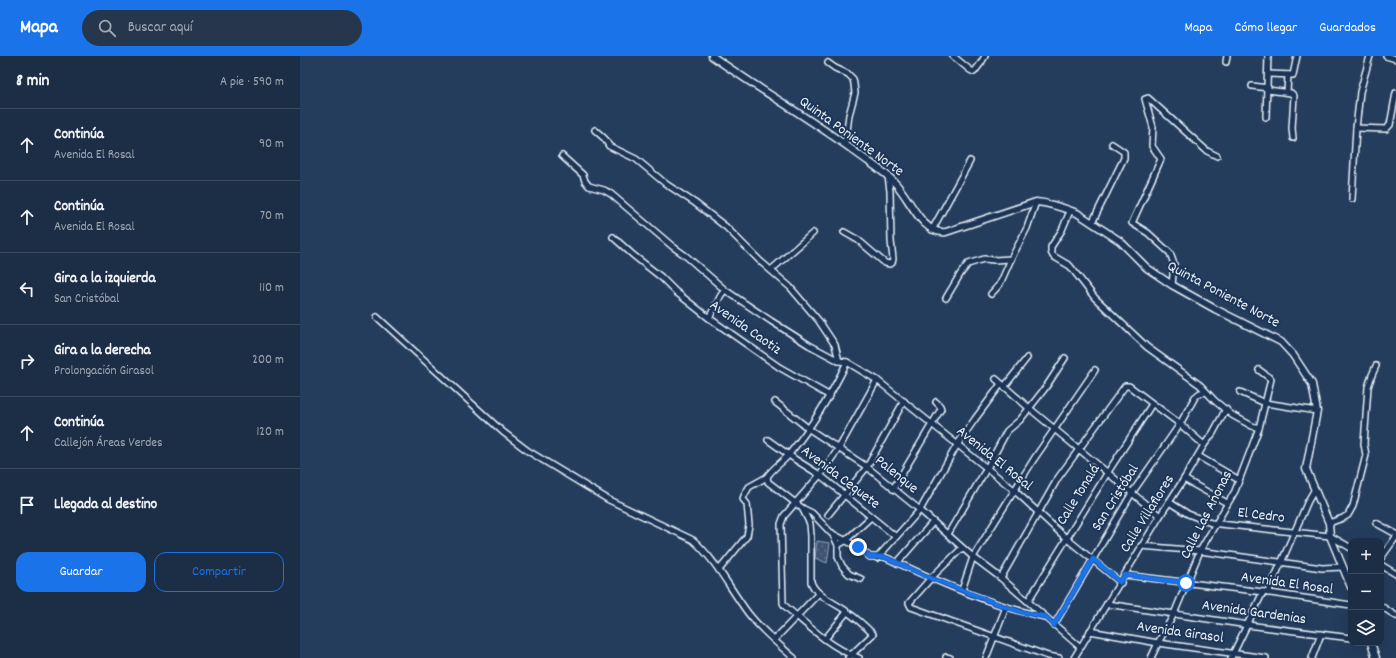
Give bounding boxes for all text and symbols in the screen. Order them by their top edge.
search box [82,10,362,46]
text: Mapa [20,15,58,42]
icon: search [96,17,118,39]
text: Buscar aquí [128,17,193,39]
text: Mapa [1185,18,1212,38]
text: Cómo llegar [1234,18,1297,38]
text: Guardados [1319,18,1376,38]
text: 8 min [16,70,49,94]
text: A pie · 590 m [220,73,284,92]
street label: Quinta Poniente Norte [794,91,908,183]
text: Continúa [54,124,104,146]
icon: ahead [16,134,38,156]
text: 90 m [259,135,284,154]
text: Avenida El Rosal [54,146,135,165]
text: Continúa [54,196,104,218]
icon: ahead [16,206,38,228]
text: 70 m [260,207,284,226]
text: Avenida El Rosal [54,218,135,237]
street label: Quinta Poniente Norte [1163,256,1284,334]
text: Gira a la izquierda [54,268,155,290]
icon: left [16,278,38,300]
text: 110 m [259,279,284,298]
text: San Cristóbal [54,290,119,309]
street label: Avenida Caotiz [705,295,786,361]
text: Gira a la derecha [54,340,151,362]
icon: right [16,350,38,372]
text: 200 m [252,351,284,370]
text: Prolongación Girasol [54,362,154,381]
text: Continúa [54,412,104,434]
street label: Avenida El Rosal [951,421,1037,497]
icon: ahead [16,422,38,444]
text: 120 m [256,423,284,442]
text: Callejón Áreas Verdes [54,434,163,453]
street label: Avenida Cequete [796,441,885,515]
street label: Palenque [869,451,923,500]
street label: Calle Tonalá [1052,460,1107,530]
street label: San Cristóbal [1087,460,1146,536]
street label: Calle Las Anonas [1175,467,1239,563]
street label: Calle Villaflores [1115,471,1181,557]
icon: arrive [16,494,38,516]
text: Llegada al destino [54,494,157,516]
street label: El Cedro [1236,502,1286,530]
route end [849,538,867,556]
map controls [1348,538,1384,646]
button: + [1348,538,1384,574]
button: Guardar [16,552,146,592]
button: Compartir [154,552,284,592]
street label: Avenida El Rosal [1239,567,1335,601]
route start [1177,574,1195,592]
button: − [1348,574,1384,610]
street label: Avenida Gardenias [1200,595,1308,631]
button: layers [1348,610,1384,646]
street label: Avenida Girasol [1135,616,1225,650]

